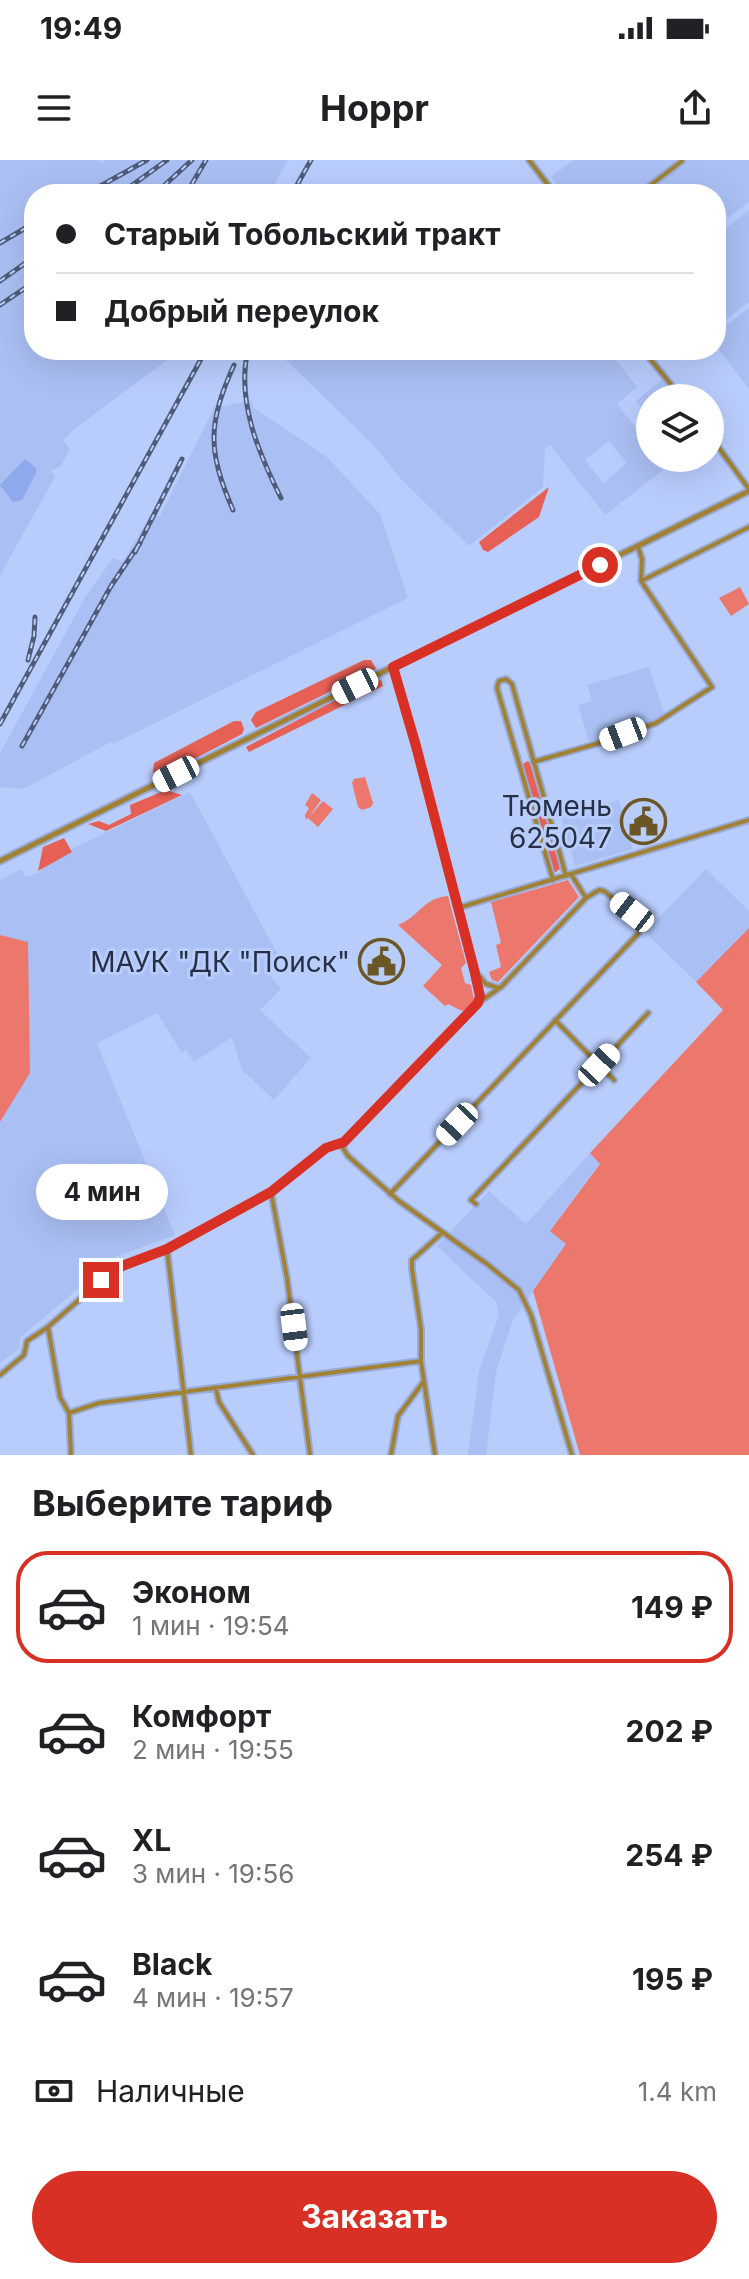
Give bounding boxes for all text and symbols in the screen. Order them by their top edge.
text: 19:49 [40,10,122,46]
icon: menu [32,86,76,130]
text: Hoppr [320,86,429,130]
icon: share [673,86,717,130]
text: Старый Тобольский тракт [104,216,501,252]
text: Добрый переулок [104,293,379,329]
map controls [636,384,724,472]
button: layers [636,384,724,472]
route start [582,547,618,583]
car [328,665,382,707]
car [596,714,650,754]
car [149,752,203,796]
place label: Тюмень 625047 [502,789,612,855]
public building icon: Тюмень 625047 [619,798,667,846]
car [606,888,658,936]
public building icon: МАУК "ДК "Поиск" [357,938,405,986]
place label: МАУК "ДК "Поиск" [90,945,350,979]
car [574,1039,624,1091]
car [432,1098,482,1150]
callout: 4 мин [35,1164,167,1220]
text: 4 мин [63,1176,141,1207]
route end [83,1262,119,1298]
car [279,1302,309,1352]
text: Выберите тариф [32,1481,333,1525]
icon: car [36,1571,108,1643]
text: Эконом [132,1574,251,1610]
text: 149 ₽ [631,1589,713,1625]
text: 1 мин · 19:54 [132,1610,290,1641]
icon: car [36,1695,108,1767]
text: Комфорт [132,1698,271,1734]
text: 202 ₽ [626,1713,713,1749]
text: 2 мин · 19:55 [132,1734,294,1765]
icon: car [36,1819,108,1891]
text: XL [132,1822,171,1858]
text: 254 ₽ [625,1837,713,1873]
text: 3 мин · 19:56 [132,1858,294,1889]
icon: car [36,1943,108,2015]
text: Black [132,1946,212,1982]
text: 195 ₽ [632,1961,713,1997]
text: 4 мин · 19:57 [132,1982,294,2013]
icon: cash [32,2069,76,2113]
text: Наличные [96,2073,245,2109]
text: 1.4 km [638,2076,717,2107]
button: Заказать [32,2171,717,2263]

